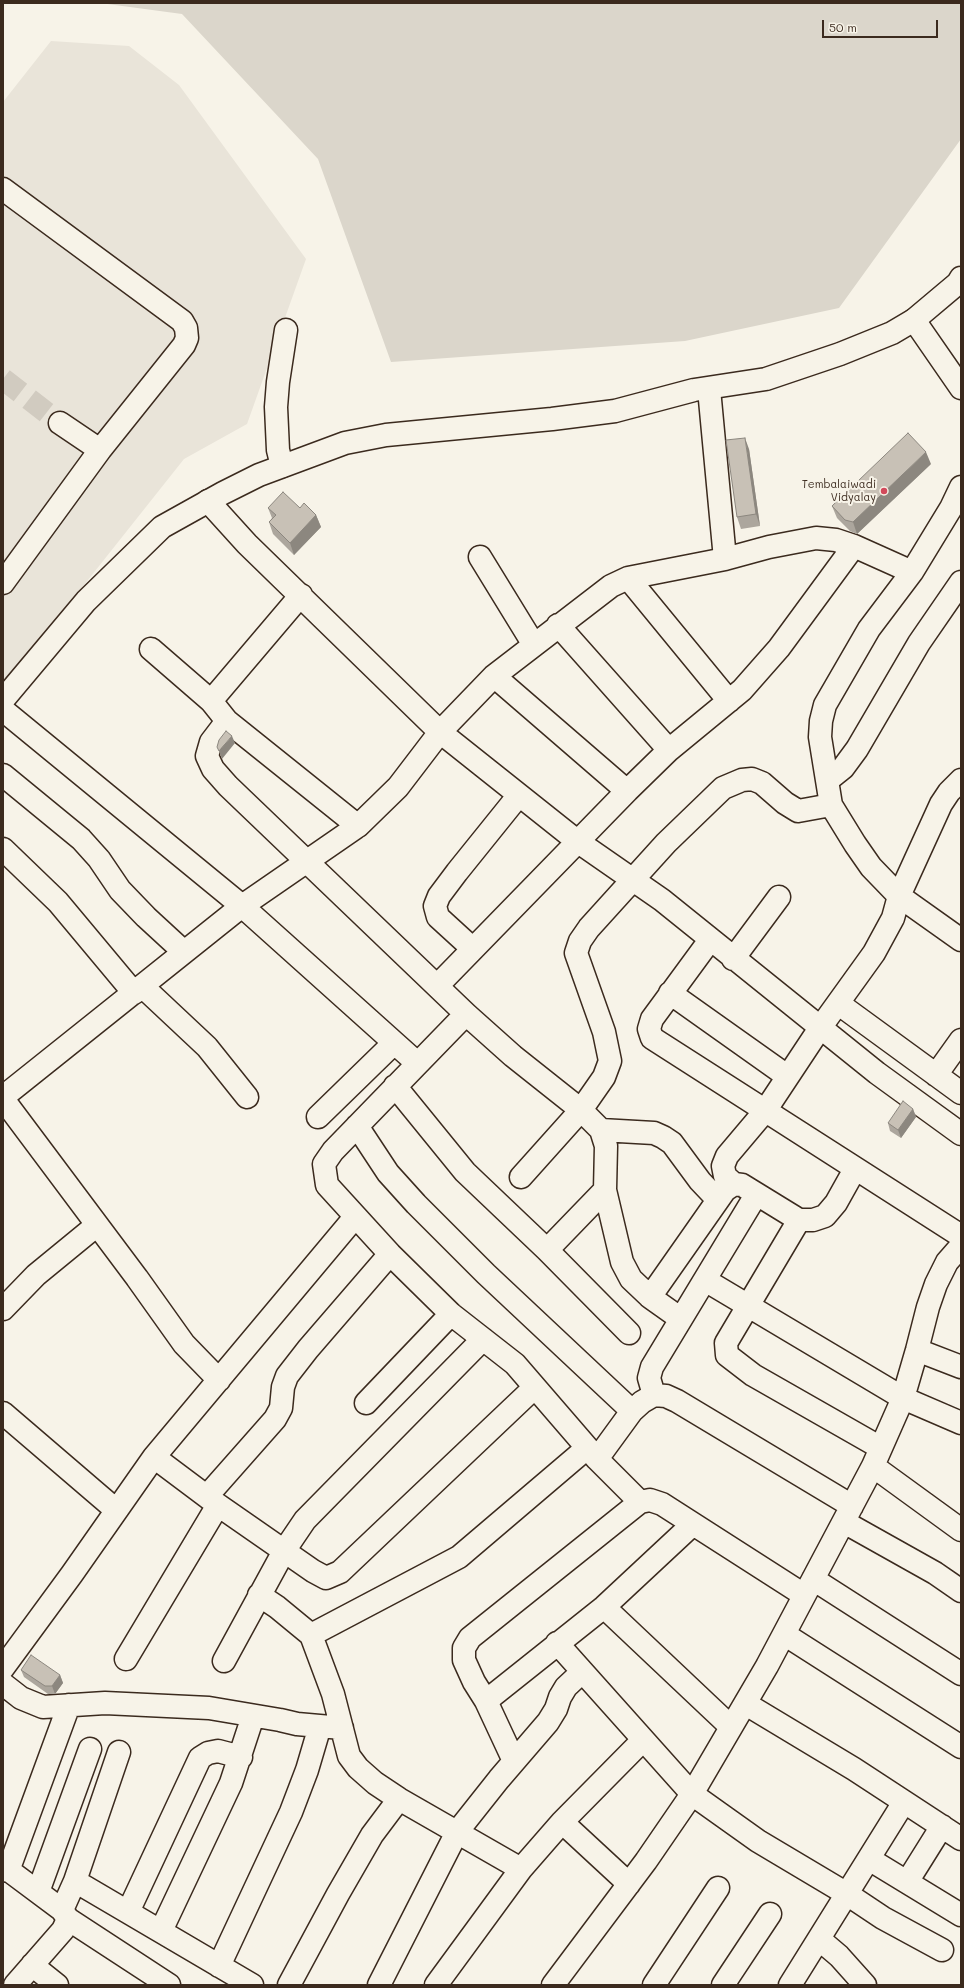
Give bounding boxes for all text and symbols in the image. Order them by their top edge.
scale bar [824,12,940,38]
text: 50 m [829,19,857,35]
place label: Tembalaiwadi Vidyalay [802,478,876,504]
marker: Tembalaiwadi Vidyalay [879,486,889,496]

